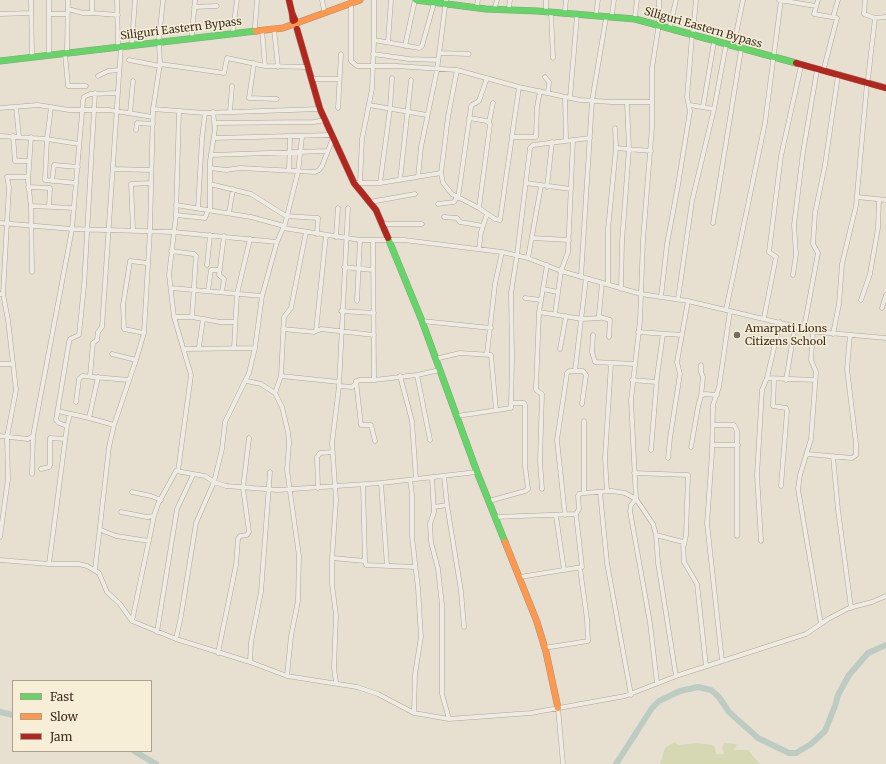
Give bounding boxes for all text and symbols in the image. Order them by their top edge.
street label: Siliguri Eastern Bypass [642,5,764,51]
street label: Siliguri Eastern Bypass [120,15,242,43]
place label: Amarpati Lions Citizens School [745,322,827,348]
marker: Amarpati Lions Citizens School [732,330,742,340]
legend [12,680,152,752]
text: Fast [50,689,74,704]
text: Slow [50,709,78,724]
text: Jam [50,729,72,744]

